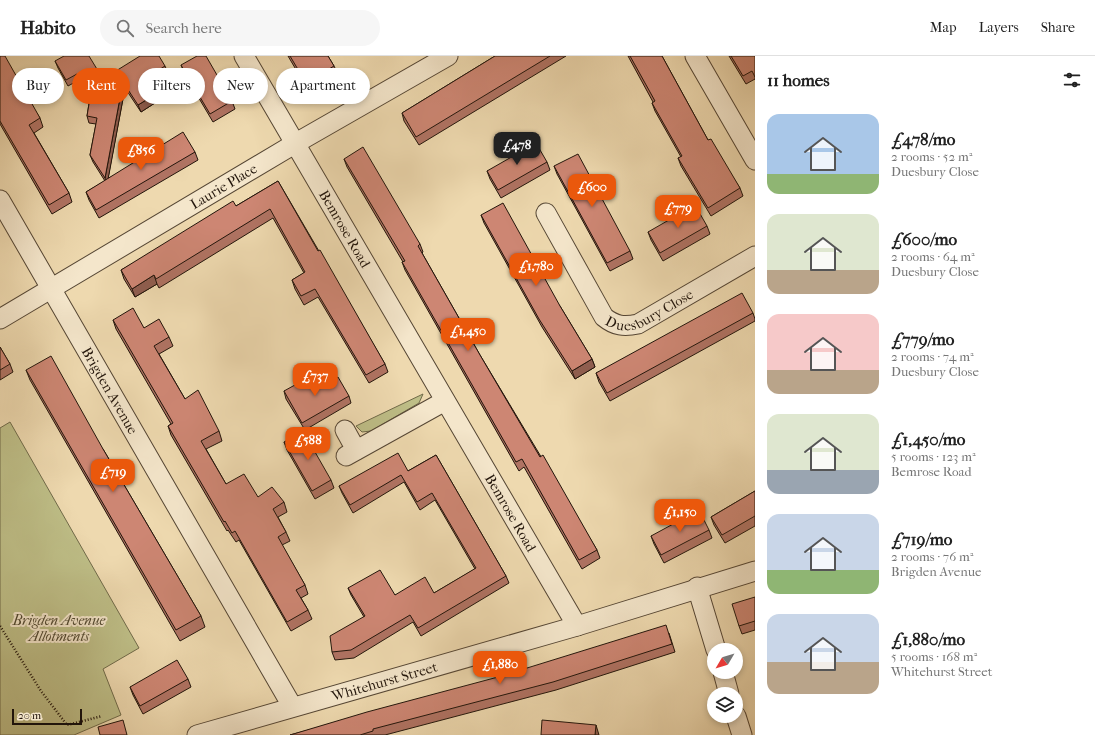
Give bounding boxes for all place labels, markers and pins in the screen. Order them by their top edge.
pin: £478 [493,132,541,166]
pin: £856 [117,137,165,171]
pin: £600 [568,174,616,208]
pin: £779 [654,195,702,229]
pin: £1,780 [503,253,569,287]
pin: £1,450 [435,318,501,352]
pin: £737 [291,363,339,397]
pin: £588 [284,427,332,461]
pin: £719 [89,459,137,493]
pin: £1,150 [647,499,713,533]
pin: £1,880 [467,651,533,685]

